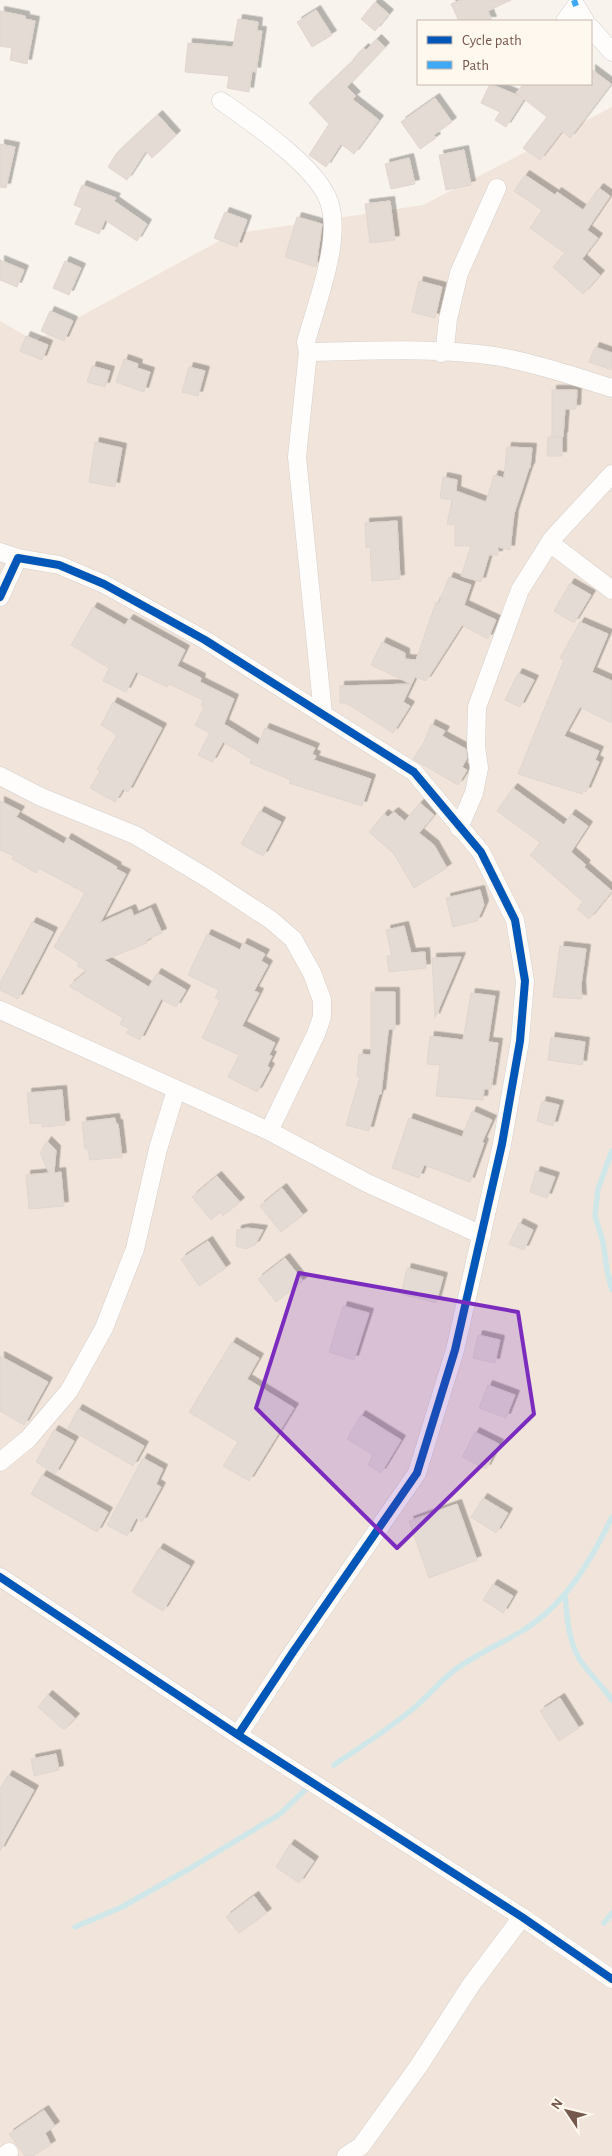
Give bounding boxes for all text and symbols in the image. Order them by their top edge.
legend [417,20,592,85]
text: Cycle path [462,33,522,48]
text: Path [462,58,489,73]
north arrow [542,2086,592,2136]
text: N [549,2096,566,2112]

